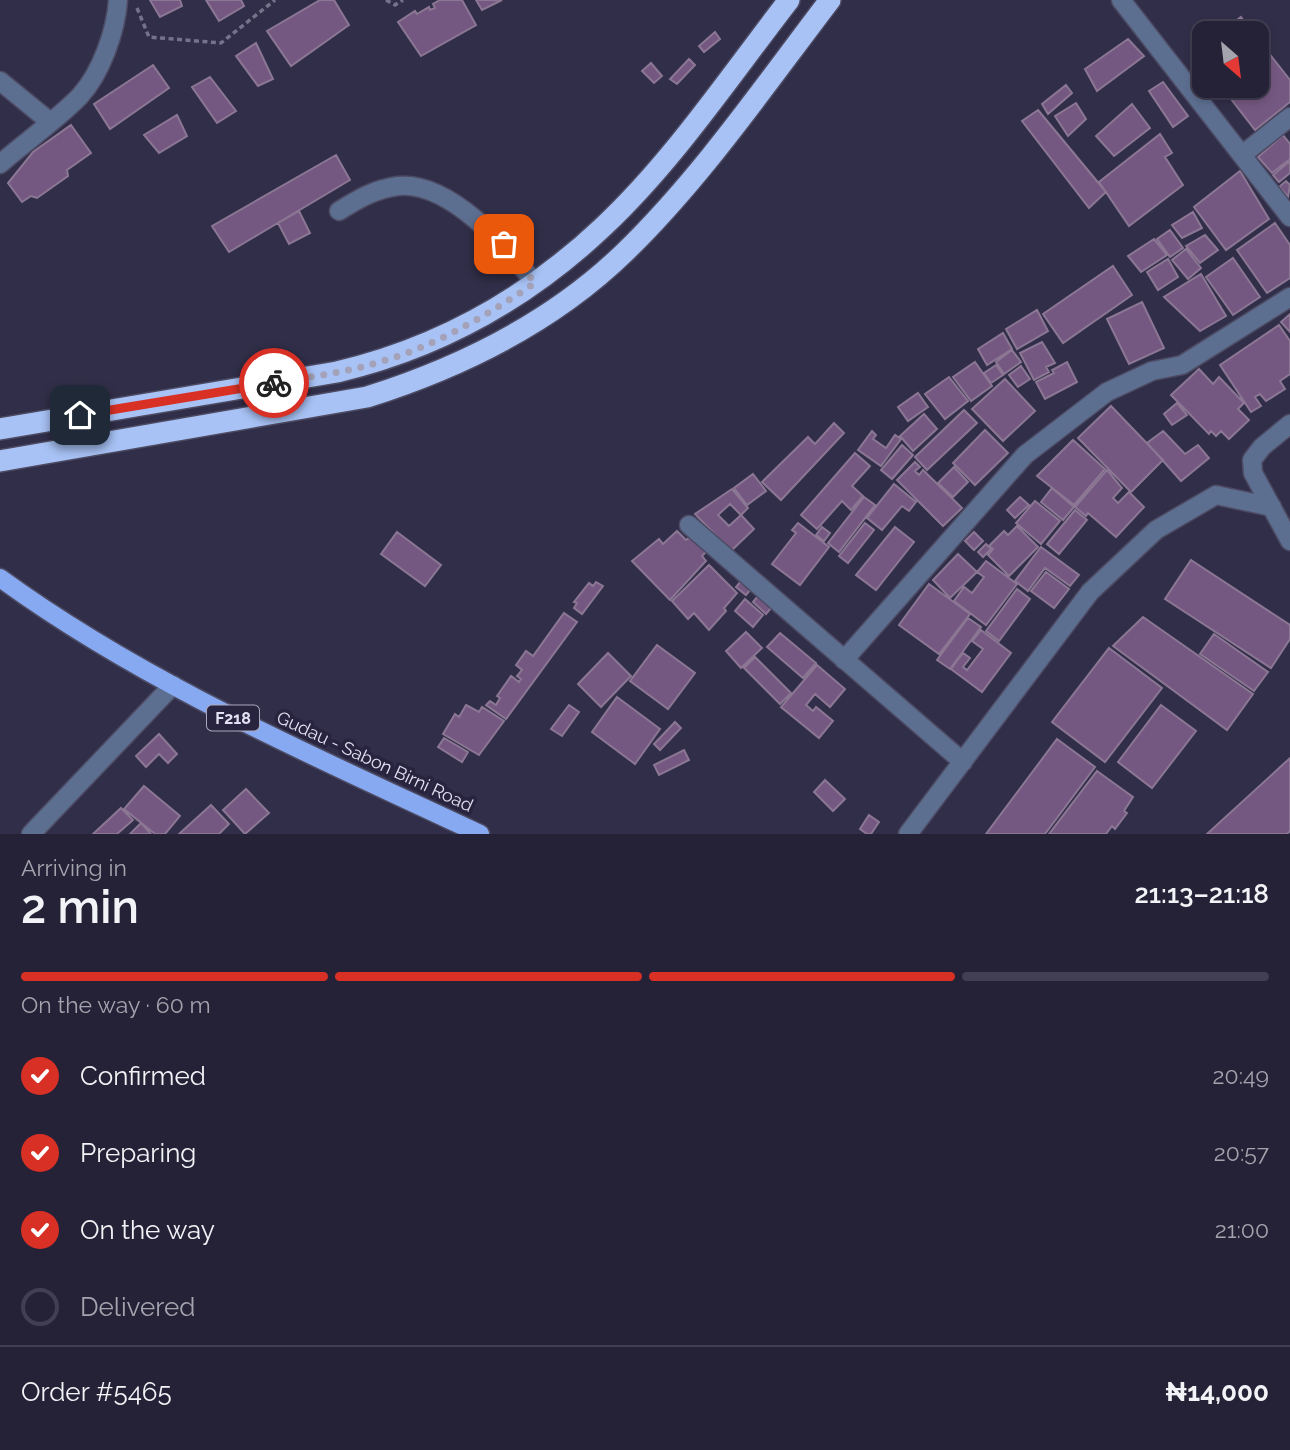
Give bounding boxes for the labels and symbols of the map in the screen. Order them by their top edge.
north arrow [1192,21,1269,98]
pin [474,214,534,274]
courier [239,348,309,418]
pin [50,385,110,445]
road number: F218 [207,706,259,730]
street label: Gudau - Sabon Birni Road [274,706,476,816]

